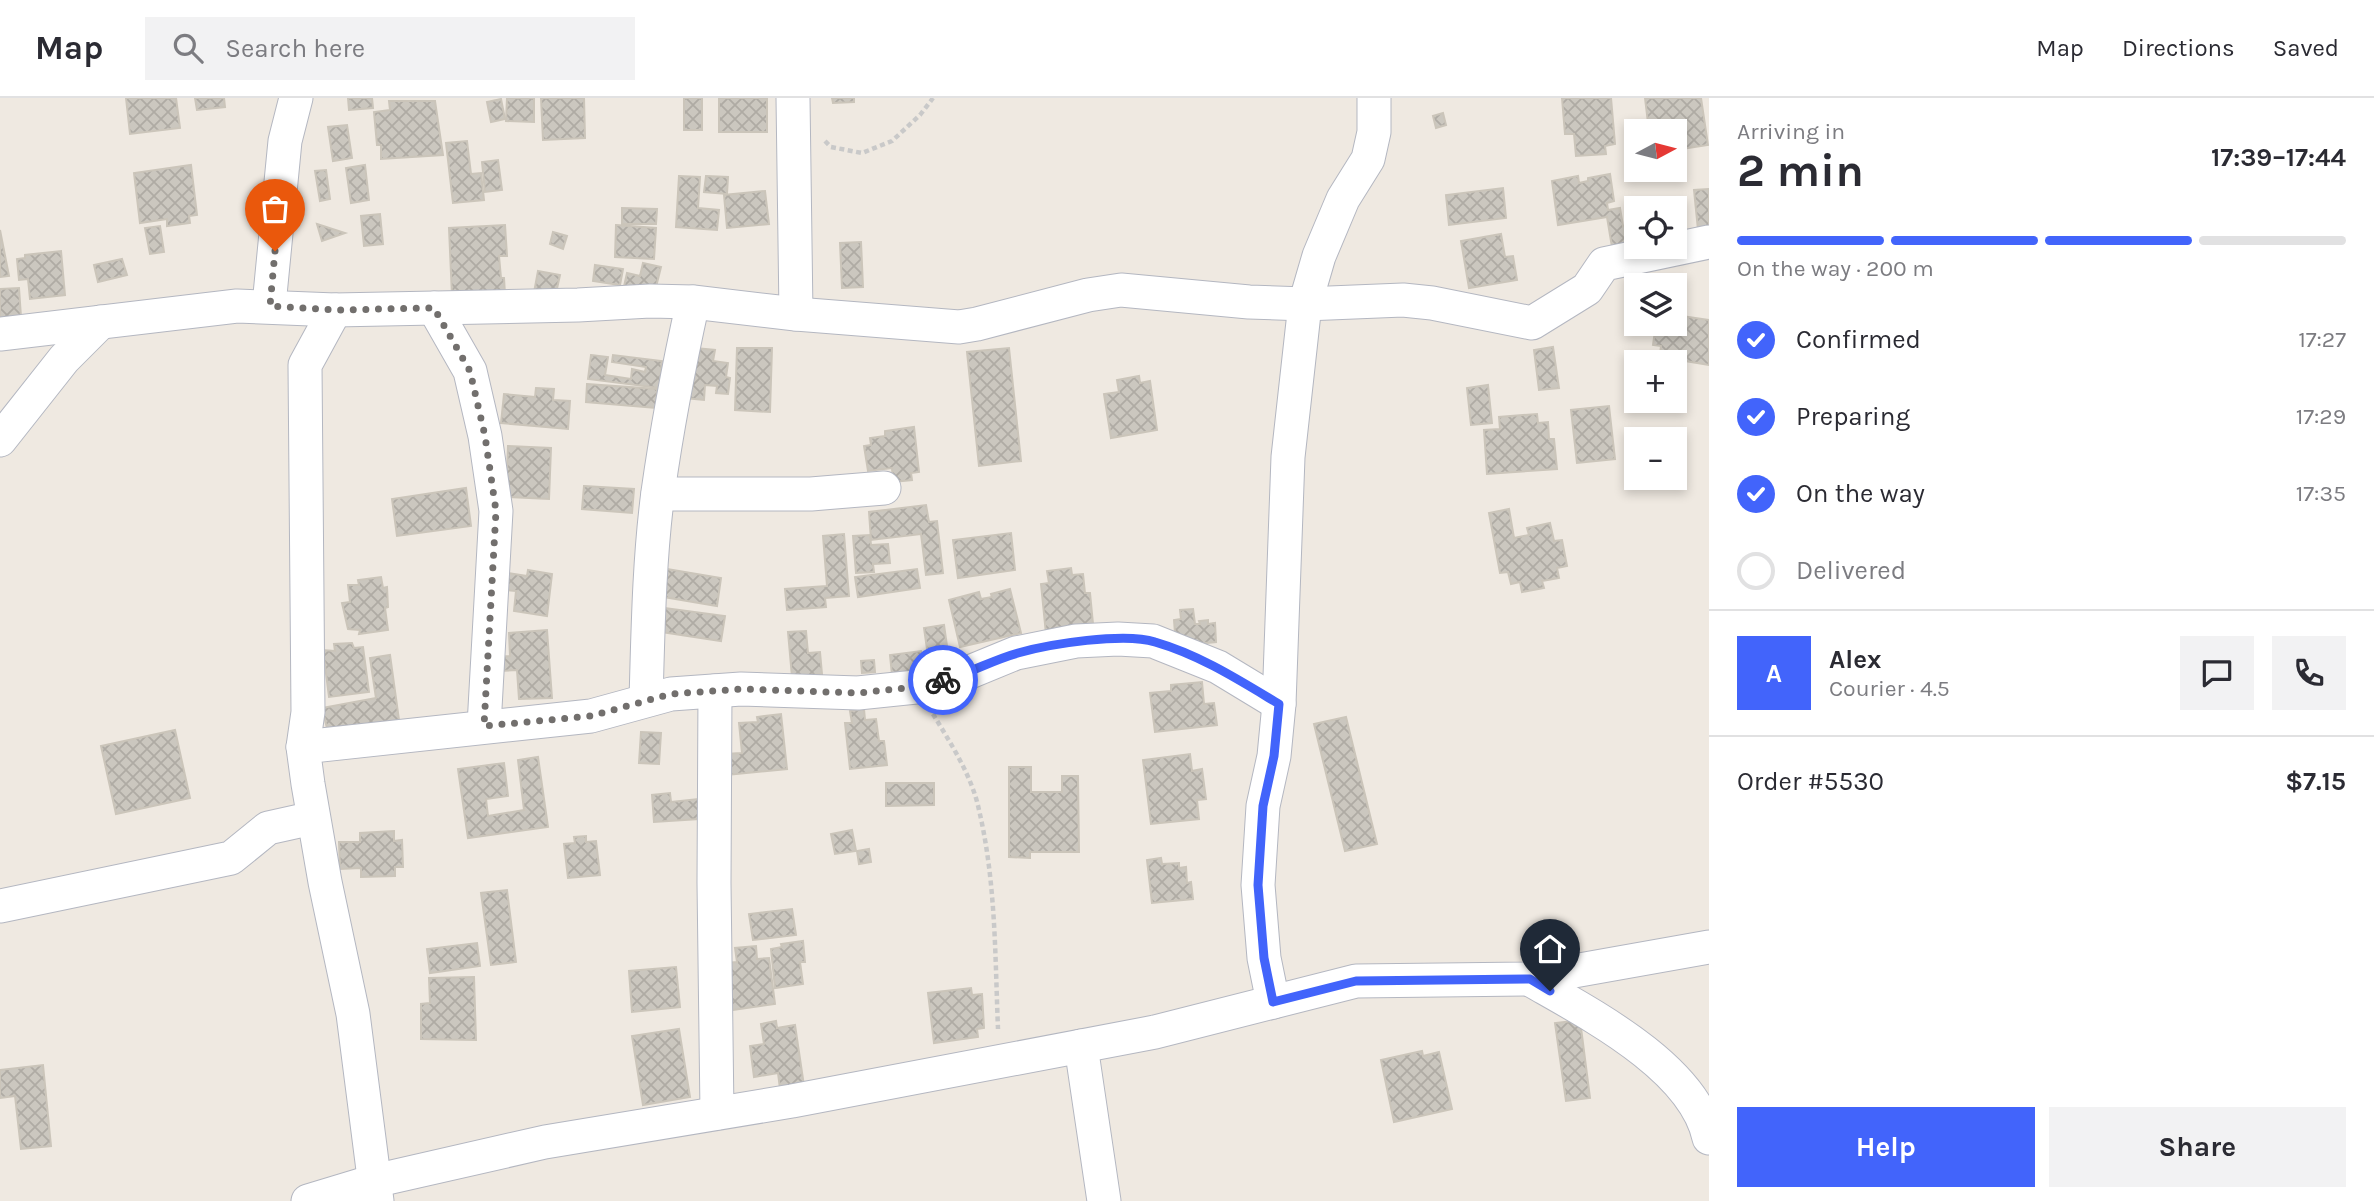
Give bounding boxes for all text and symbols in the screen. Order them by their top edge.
search box [145,17,635,80]
text: Map [35,29,103,67]
icon: search [169,29,207,67]
text: Search here [225,33,365,64]
text: Map [2036,34,2084,62]
text: Directions [2122,34,2235,62]
text: Saved [2273,34,2339,62]
text: Arriving in [1737,118,1845,145]
north arrow [1624,119,1687,182]
map controls [1624,119,1687,490]
text: 17:39–17:44 [2211,142,2346,173]
text: 2 min [1737,144,1864,198]
pin [245,179,305,251]
icon: bag [256,190,294,228]
button: locate [1624,196,1687,259]
text: On the way · 200 m [1737,255,1934,282]
button: layers [1624,273,1687,336]
icon: check [1737,321,1775,359]
text: Confirmed [1796,324,1921,355]
text: 17:27 [2298,326,2346,353]
button: + [1624,350,1687,413]
icon: check [1737,398,1775,436]
text: Preparing [1796,401,1910,432]
text: 17:29 [2296,403,2346,430]
button: − [1624,427,1687,490]
icon: check [1737,475,1775,513]
text: On the way [1796,478,1925,509]
text: 17:35 [2296,480,2346,507]
text: Delivered [1796,555,1906,586]
button: chat [2180,636,2254,710]
button: phone [2272,636,2346,710]
text: Alex [1829,644,1881,675]
courier [908,645,978,715]
text: A [1766,658,1782,689]
icon: bike [924,661,962,699]
text: Courier · 4.5 [1829,675,1950,702]
text: Order #5530 [1737,766,1884,797]
text: $7.15 [2285,766,2346,797]
pin [1520,919,1580,991]
icon: home [1531,930,1569,968]
button: Help [1737,1107,2035,1187]
button: Share [2049,1107,2346,1187]

